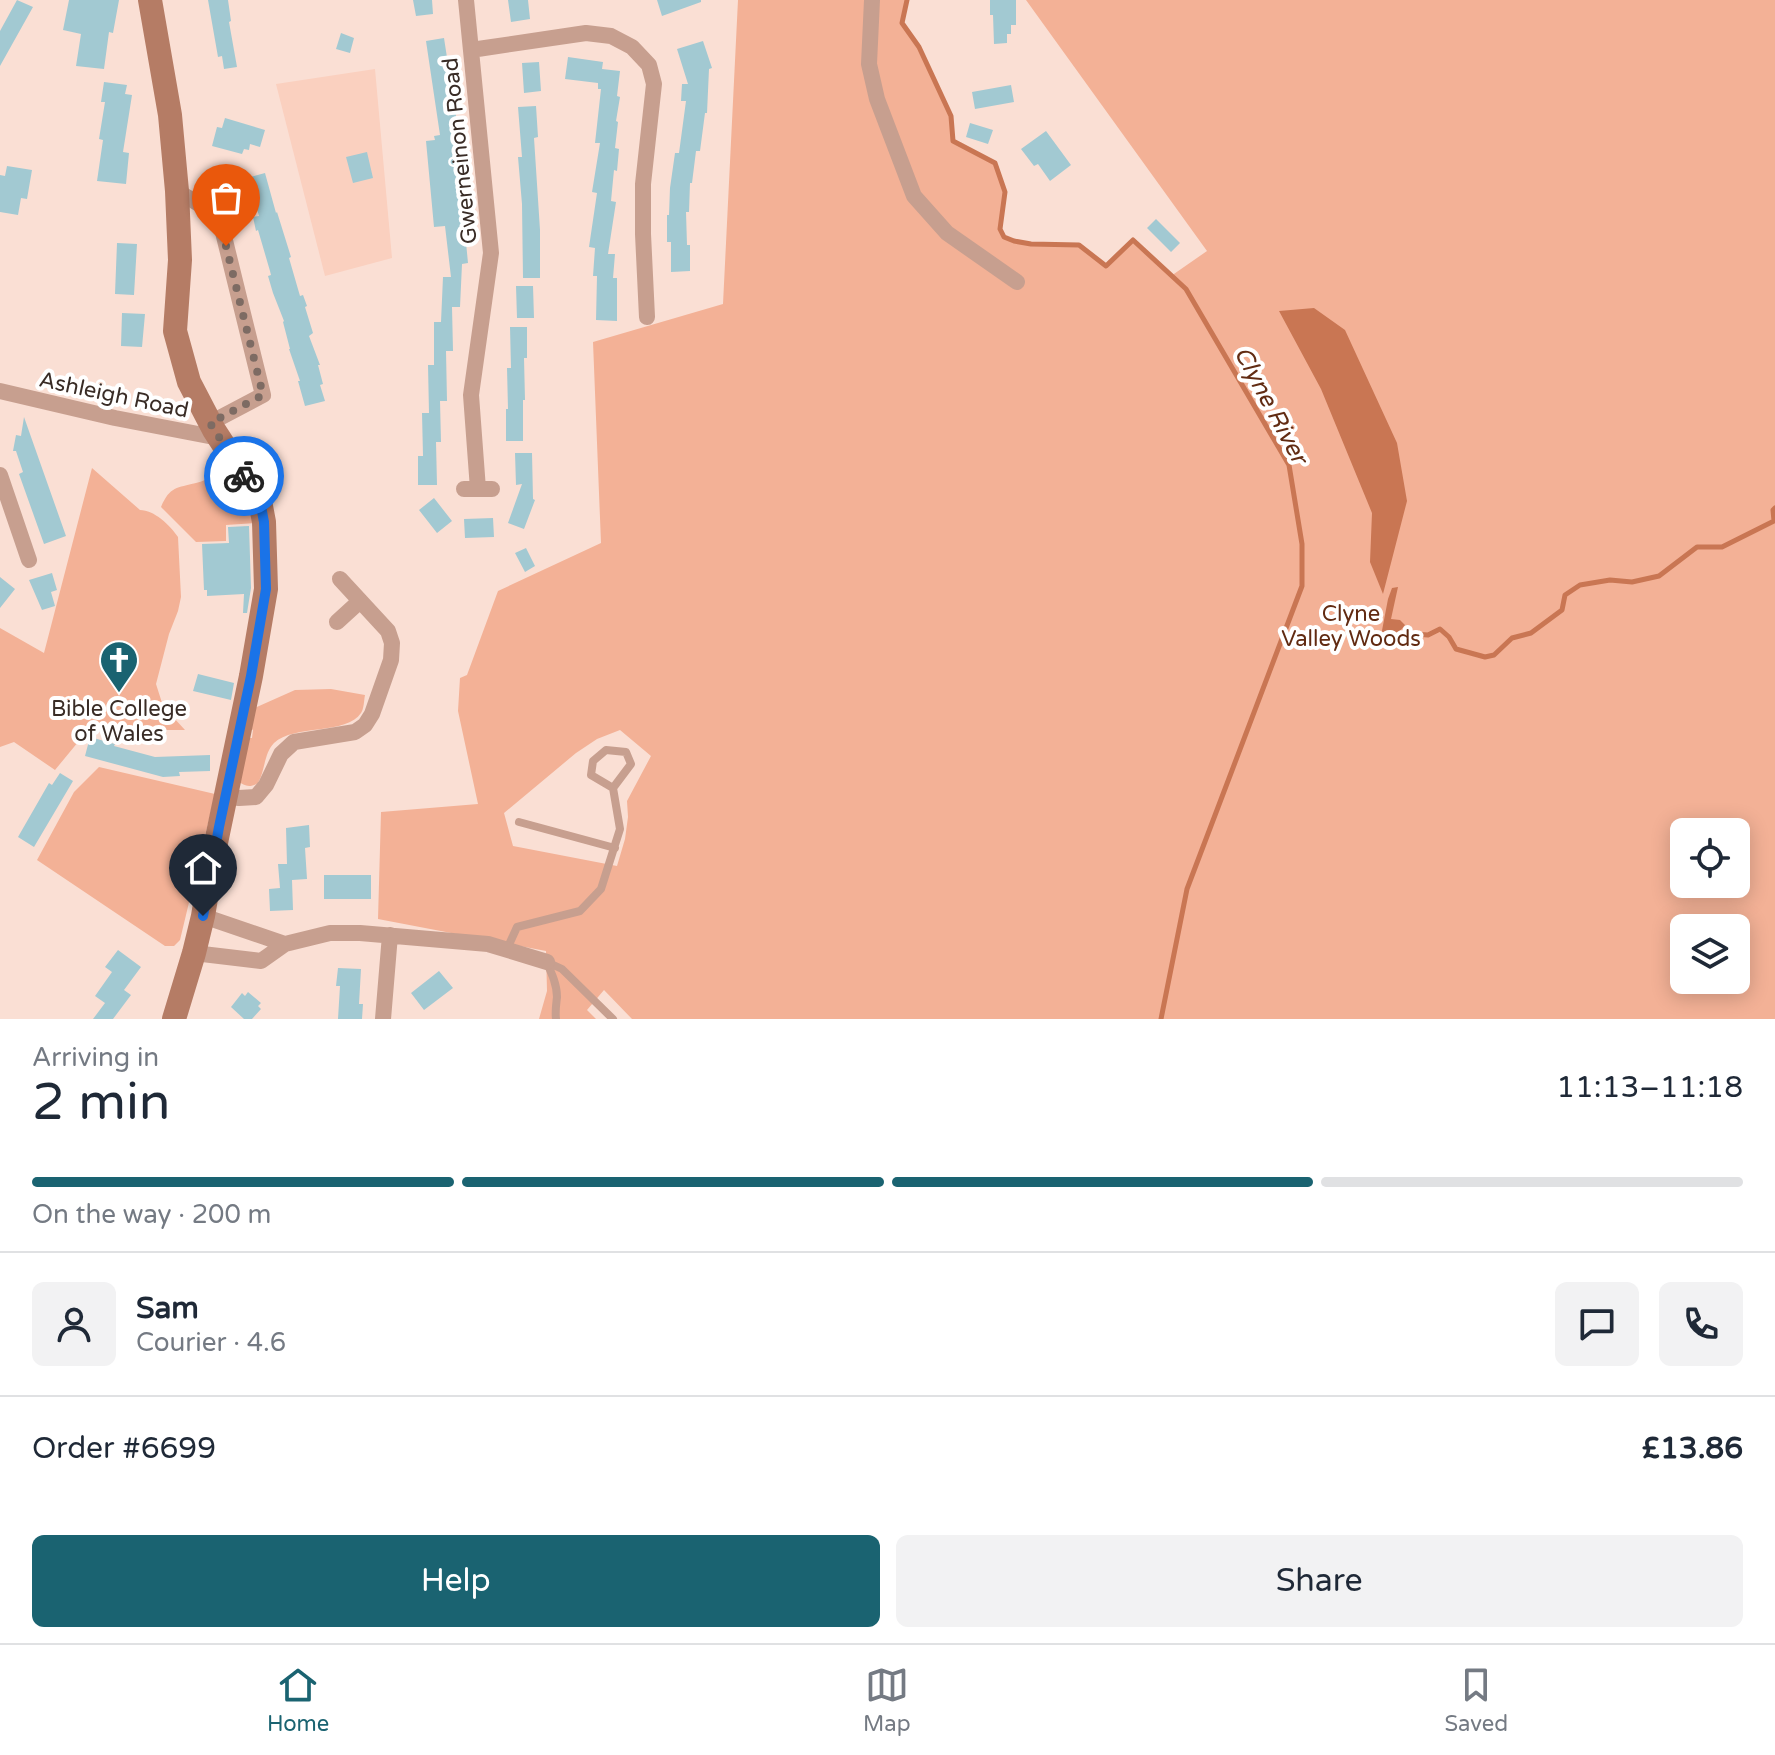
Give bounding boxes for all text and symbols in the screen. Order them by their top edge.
street label: Gwerneinon Road [437,56,483,245]
pin [192,164,260,246]
icon: bag [204,176,248,220]
water label: Clyne River [1228,342,1315,471]
street label: Ashleigh Road [37,366,191,424]
courier [204,436,284,516]
icon: bike [222,454,266,498]
park label: Clyne Valley Woods [1281,601,1421,652]
church icon: Bible College of Wales [98,639,140,694]
place label: Bible College of Wales [51,696,187,747]
map controls [1670,818,1750,994]
button: locate [1670,818,1750,898]
pin [169,834,237,916]
icon: home [181,846,225,890]
button: layers [1670,914,1750,994]
text: Arriving in [32,1042,159,1073]
text: 11:13–11:18 [1556,1069,1743,1106]
text: 2 min [32,1071,171,1134]
text: On the way · 200 m [32,1199,271,1230]
button: person [32,1282,116,1366]
button: chat [1555,1282,1639,1366]
button: phone [1659,1282,1743,1366]
text: Sam [136,1290,199,1327]
text: Courier · 4.6 [136,1327,286,1358]
text: Order #6699 [32,1430,216,1467]
text: £13.86 [1642,1430,1743,1467]
button: Help [32,1535,880,1627]
button: Share [896,1535,1743,1627]
tab: Home [267,1663,329,1737]
tab: Map [863,1663,911,1737]
tab: Saved [1444,1663,1508,1737]

